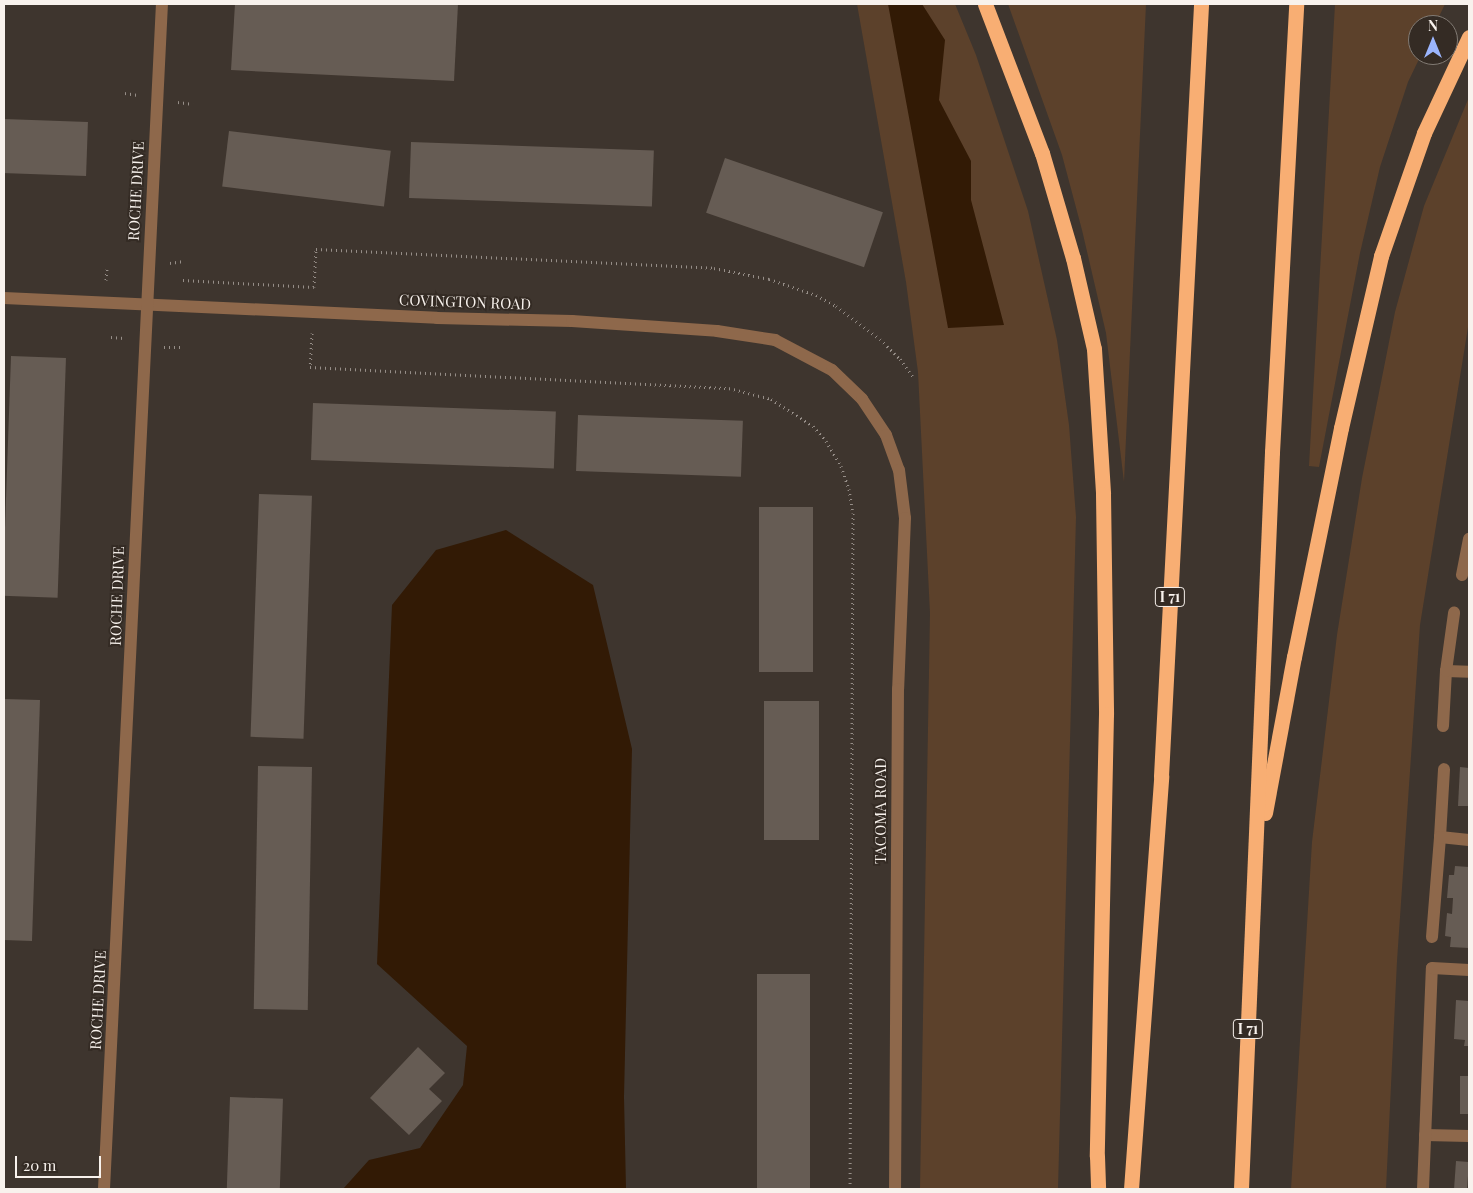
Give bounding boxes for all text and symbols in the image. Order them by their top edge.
north arrow [1408,15,1458,65]
text: N [1428,16,1438,35]
street label: ROCHE DRIVE [124,141,148,241]
street label: COVINGTON ROAD [399,291,531,313]
street label: ROCHE DRIVE [106,546,128,646]
road number: I 71 [1154,586,1186,608]
street label: TACOMA ROAD [872,758,890,864]
street label: ROCHE DRIVE [86,950,110,1050]
road number: I 71 [1232,1018,1264,1040]
scale bar [18,1146,104,1178]
text: 20 m [23,1155,56,1175]

